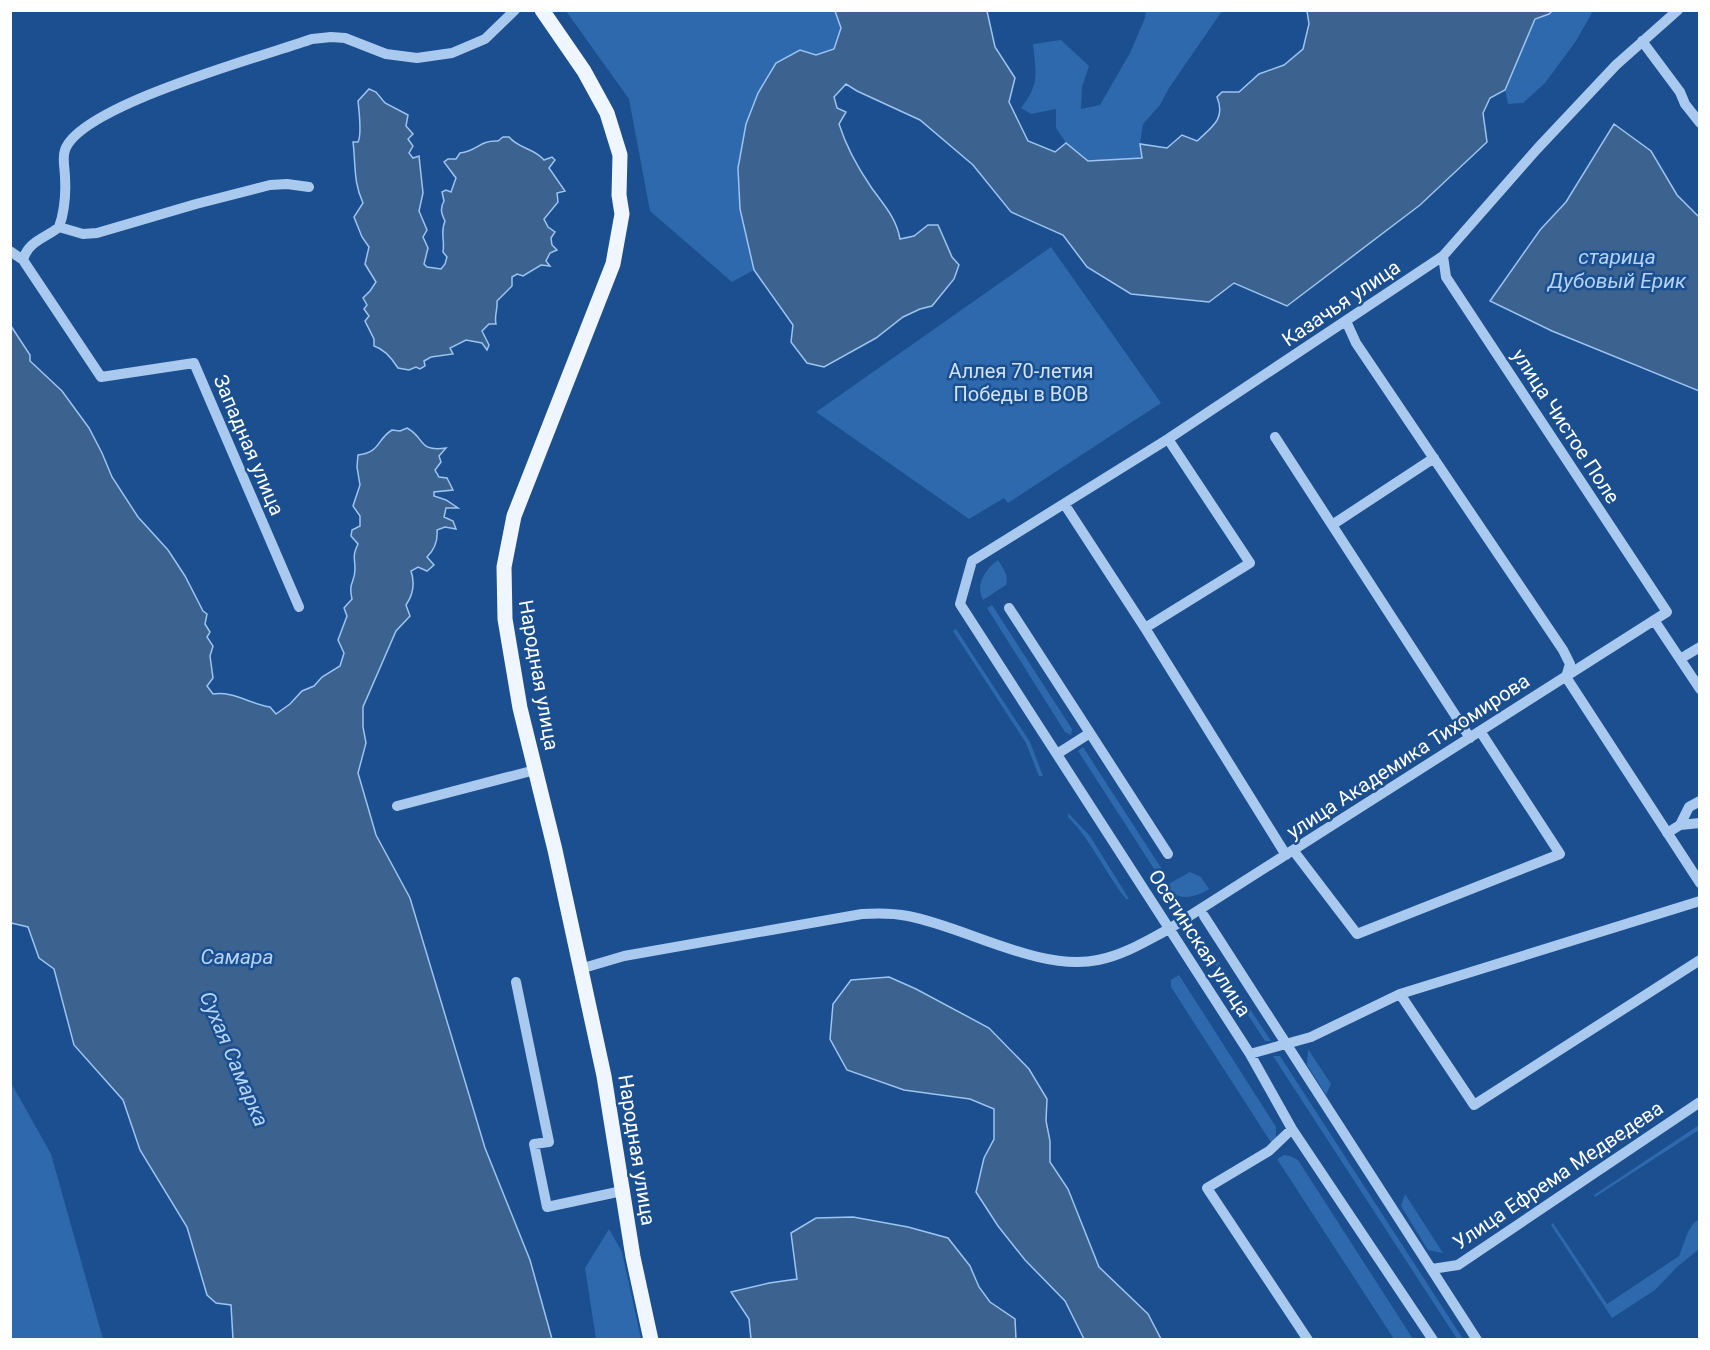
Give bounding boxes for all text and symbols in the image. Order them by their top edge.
water label: старица Дубовый Ерик [1546,245,1687,293]
street label: Казачья улица [1277,255,1405,351]
street label: улица Чистое Поле [1507,344,1625,508]
park label: Аллея 70-летия Победы в ВОВ [948,359,1094,406]
street label: Западная улица [209,371,289,519]
street label: Народная улица [514,598,564,752]
street label: улица Академика Тихомирова [1282,668,1534,844]
street label: Осетинская улица [1144,865,1256,1021]
water label: Самара [200,945,274,969]
water label: Сухая Самарка [195,988,273,1130]
street label: Народная улица [613,1073,661,1227]
street label: Улица Ефрема Медведева [1448,1096,1668,1254]

